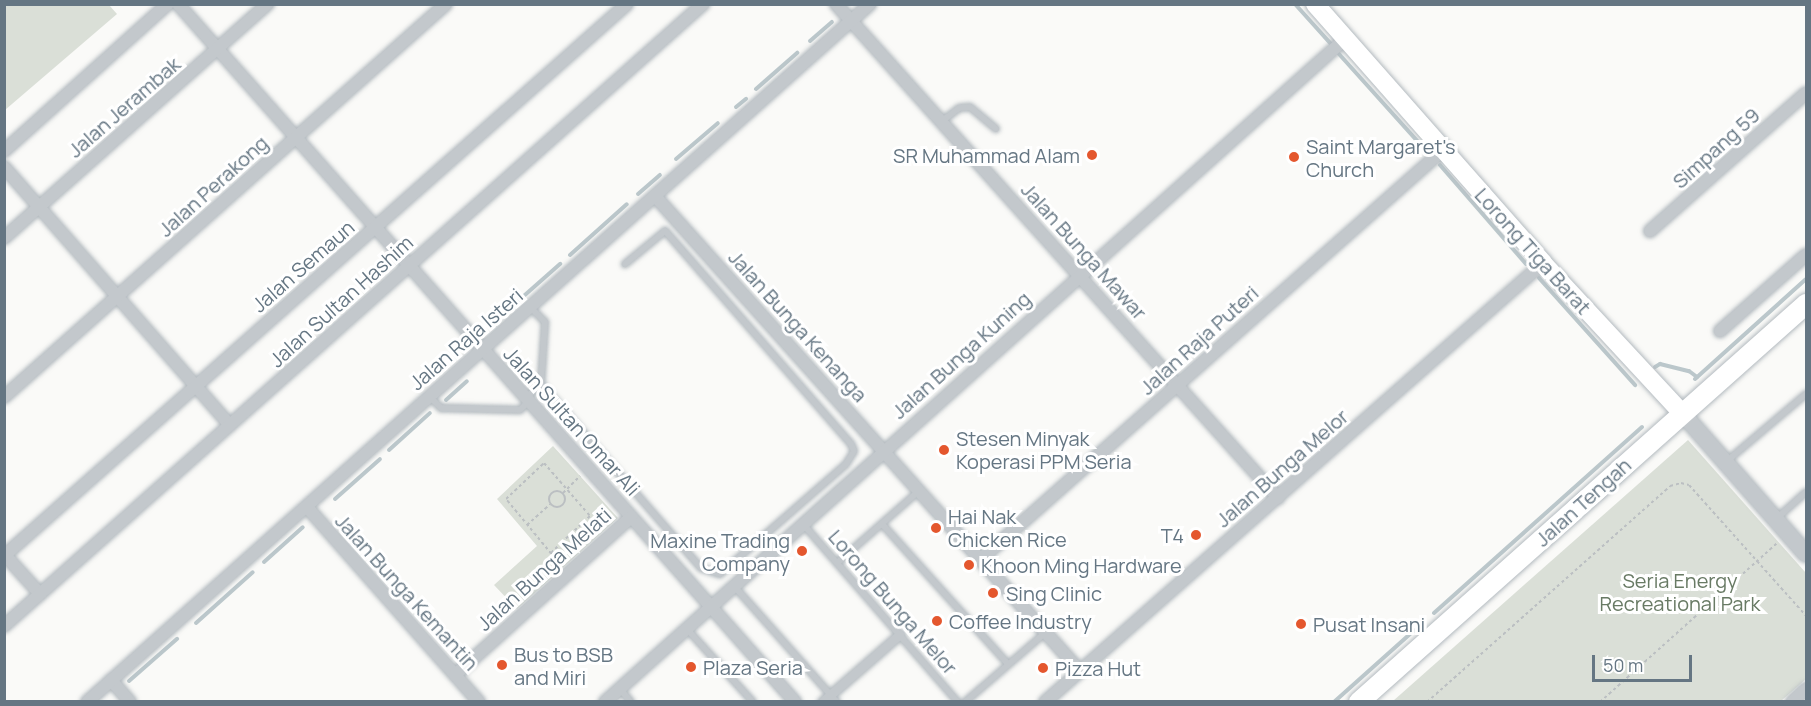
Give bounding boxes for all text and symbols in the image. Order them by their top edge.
street label: Jalan Jerambak [63,52,185,162]
street label: Simpang 59 [1668,103,1764,193]
street label: Jalan Perakong [153,131,273,241]
place label: Saint Margaret's Church [1306,134,1456,181]
place label: SR Muhammad Alam [893,143,1080,167]
marker: SR Muhammad Alam [1085,148,1099,162]
marker: Saint Margaret's Church [1287,150,1301,164]
street label: Jalan Bunga Mawar [1016,178,1152,324]
street label: Lorong Tiga Barat [1470,183,1596,319]
street label: Jalan Semaun [247,215,359,317]
street label: Jalan Sultan Hashim [264,230,418,372]
street label: Jalan Bunga Kenanga [724,245,872,407]
street label: Jalan Raja Puteri [1135,281,1263,399]
street label: Jalan Raja Isteri [404,283,528,395]
street label: Jalan Bunga Kuning [887,286,1035,424]
street label: Jalan Sultan Omar Ali [499,342,645,500]
street label: Jalan Bunga Melor [1211,404,1353,532]
place label: Stesen Minyak Koperasi PPM Seria [956,426,1131,473]
marker: Stesen Minyak Koperasi PPM Seria [937,443,951,457]
street label: Jalan Tengah [1530,453,1636,551]
street label: Jalan Bunga Melati [472,503,616,635]
place label: Hai Nak Chicken Rice [948,504,1067,551]
street label: Jalan Bunga Kemantin [331,509,483,675]
marker: Hai Nak Chicken Rice [929,521,943,535]
place label: T4 [1161,523,1184,547]
street label: Lorong Bunga Melor [824,525,962,679]
place label: Maxine Trading Company [650,528,790,575]
marker: T4 [1189,528,1203,542]
marker: Maxine Trading Company [795,544,809,558]
place label: Khoon Ming Hardware [981,553,1182,577]
marker: Khoon Ming Hardware [962,558,976,572]
park label: Seria Energy Recreational Park [1599,569,1761,616]
place label: Sing Clinic [1006,581,1102,605]
marker: Sing Clinic [984,584,1002,602]
place label: Coffee Industry [949,609,1092,633]
place label: Pusat Insani [1313,612,1425,636]
marker: Coffee Industry [930,614,944,628]
marker: Pusat Insani [1294,617,1308,631]
place label: Bus to BSB and Miri [514,642,613,689]
scale bar [1595,643,1696,681]
text: 50 m [1603,653,1643,677]
place label: Plaza Seria [703,655,803,679]
place label: Pizza Hut [1055,656,1141,680]
marker: Bus to BSB and Miri [495,658,509,672]
marker: Plaza Seria [684,660,698,674]
marker: Pizza Hut [1036,661,1050,675]

